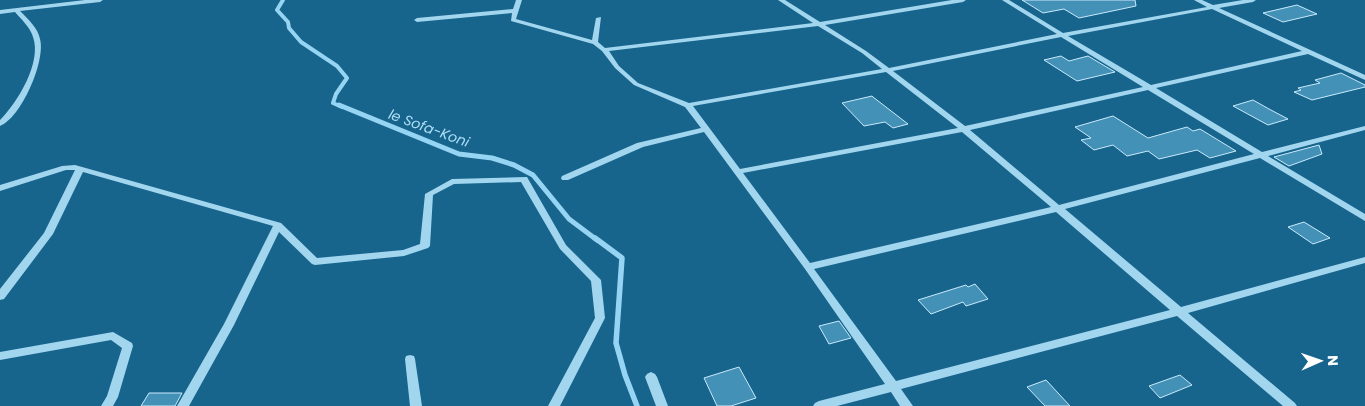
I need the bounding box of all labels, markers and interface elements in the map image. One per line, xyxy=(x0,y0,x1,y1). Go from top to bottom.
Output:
water label: le Sofa-Koni xyxy=(386,104,473,152)
north arrow xyxy=(1295,336,1345,386)
text: N xyxy=(1323,355,1343,366)

